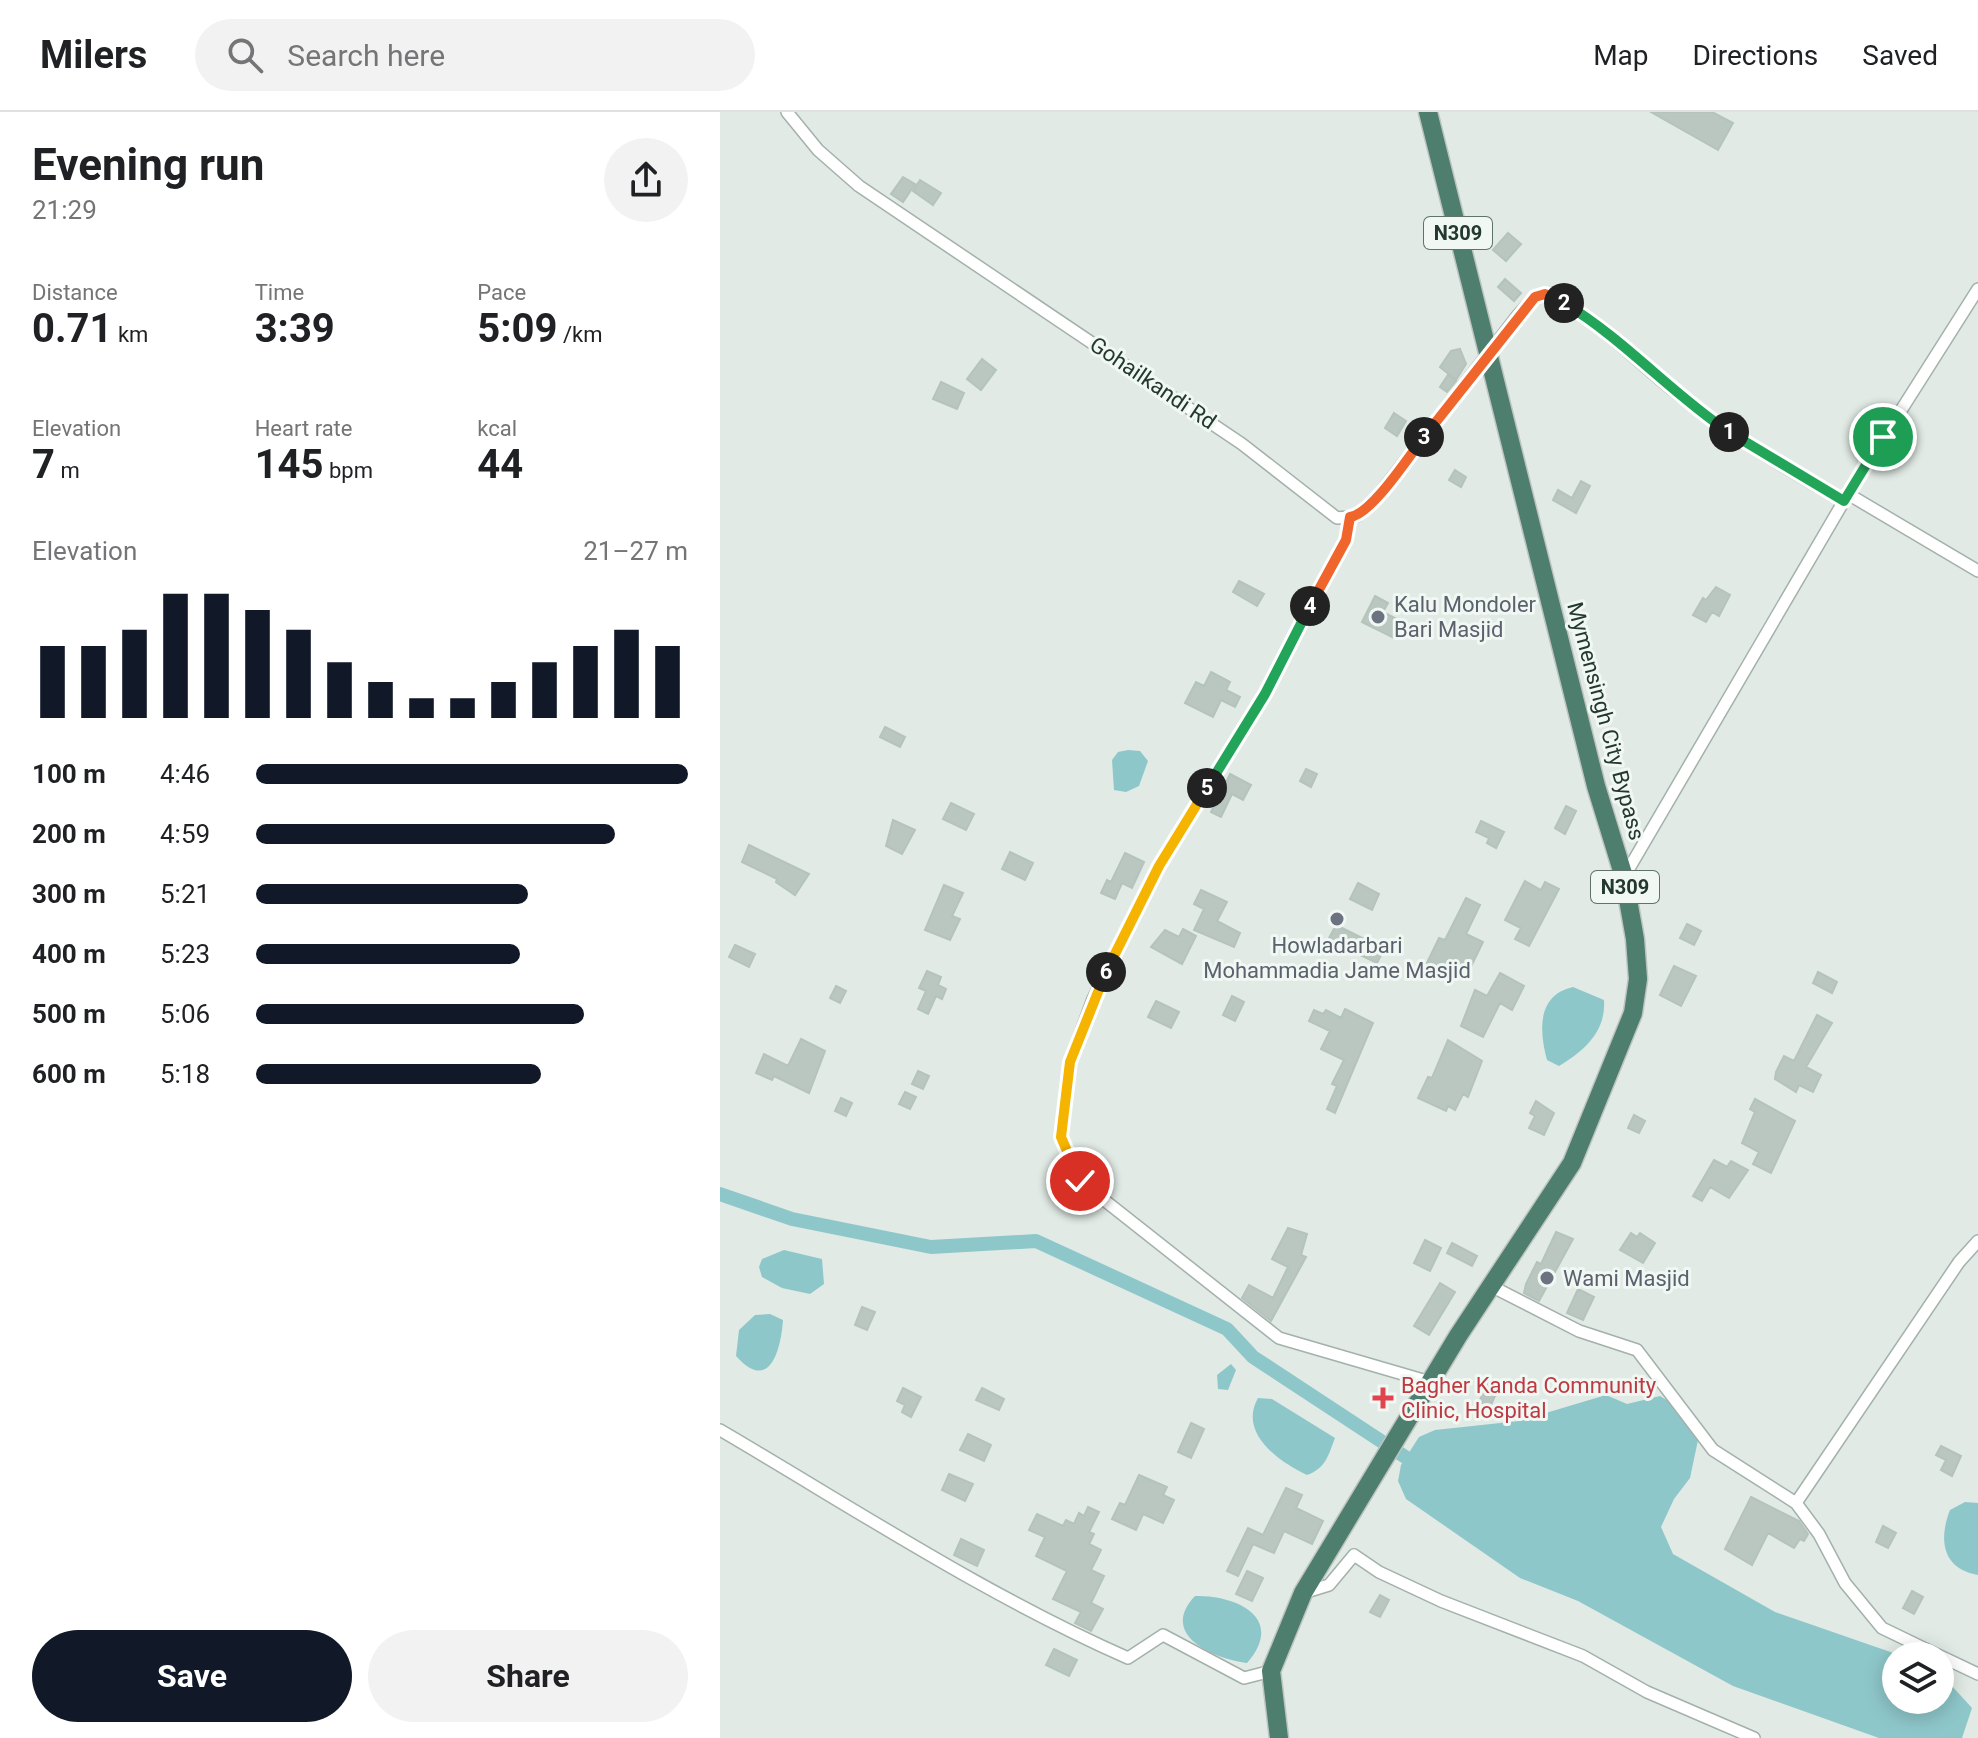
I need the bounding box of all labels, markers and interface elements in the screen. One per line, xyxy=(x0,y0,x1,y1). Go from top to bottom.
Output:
search box xyxy=(195,19,755,91)
text: Milers xyxy=(40,33,147,77)
icon: search xyxy=(223,33,267,77)
text: Search here xyxy=(287,38,445,73)
text: Map xyxy=(1593,39,1649,72)
text: Directions xyxy=(1693,39,1818,72)
text: Saved xyxy=(1862,39,1938,72)
button: share xyxy=(604,138,688,222)
text: Evening run xyxy=(32,139,264,191)
text: 21:29 xyxy=(32,195,97,225)
road number: N309 xyxy=(1424,217,1492,249)
text: Distance xyxy=(32,280,118,305)
text: Time xyxy=(255,280,304,305)
text: Pace xyxy=(477,280,526,305)
pin: 2 xyxy=(1544,283,1584,323)
text: 2 xyxy=(1558,290,1570,315)
text: 0.71 xyxy=(32,305,112,352)
text: 3:39 xyxy=(255,305,335,352)
text: 5:09 xyxy=(477,305,557,352)
text: km xyxy=(112,322,148,347)
text: /km xyxy=(557,322,602,347)
street label: Gohailkandi Rd xyxy=(1085,332,1221,434)
pin xyxy=(1849,403,1917,471)
pin: 1 xyxy=(1709,412,1749,452)
icon: arrive xyxy=(1861,415,1905,459)
text: Elevation xyxy=(32,416,121,441)
text: Heart rate xyxy=(255,416,353,441)
text: kcal xyxy=(477,416,517,441)
pin: 3 xyxy=(1404,417,1444,457)
text: 1 xyxy=(1723,419,1735,444)
text: 3 xyxy=(1418,424,1430,449)
text: 7 xyxy=(32,441,55,488)
text: 145 xyxy=(255,441,324,488)
text: 44 xyxy=(477,441,523,488)
text: m xyxy=(55,458,80,483)
text: bpm xyxy=(324,458,373,483)
text: Elevation xyxy=(32,536,137,566)
text: 21–27 m xyxy=(583,536,688,566)
pin: 4 xyxy=(1290,586,1330,626)
place label: Kalu Mondoler Bari Masjid xyxy=(1394,592,1537,642)
text: 4 xyxy=(1304,593,1316,618)
street label: Mymensingh City Bypass xyxy=(1562,599,1650,843)
marker: Kalu Mondoler Bari Masjid xyxy=(1369,608,1387,626)
text: 100 m xyxy=(32,759,106,789)
text: 4:46 xyxy=(160,759,210,789)
pin: 5 xyxy=(1187,768,1227,808)
text: 5 xyxy=(1201,775,1213,800)
text: 200 m xyxy=(32,819,106,849)
text: 4:59 xyxy=(160,819,210,849)
road number: N309 xyxy=(1591,871,1659,903)
text: 300 m xyxy=(32,879,106,909)
text: 5:21 xyxy=(160,879,210,909)
marker: Howladarbari Mohammadia Jame Masjid xyxy=(1328,910,1346,928)
place label: Howladarbari Mohammadia Jame Masjid xyxy=(1203,933,1471,983)
text: 400 m xyxy=(32,939,106,969)
text: 5:23 xyxy=(160,939,210,969)
pin: 6 xyxy=(1086,952,1126,992)
text: 6 xyxy=(1100,959,1112,984)
text: 500 m xyxy=(32,999,106,1029)
text: 5:06 xyxy=(160,999,210,1029)
text: 600 m xyxy=(32,1059,106,1089)
text: 5:18 xyxy=(160,1059,210,1089)
pin xyxy=(1046,1147,1114,1215)
icon: check xyxy=(1058,1159,1102,1203)
place label: Wami Masjid xyxy=(1563,1266,1690,1291)
marker: Wami Masjid xyxy=(1538,1269,1556,1287)
place label: Bagher Kanda Community Clinic, Hospital xyxy=(1401,1373,1657,1423)
marker: Bagher Kanda Community Clinic, Hospital xyxy=(1372,1387,1394,1409)
button: Save xyxy=(32,1630,352,1722)
button: Share xyxy=(368,1630,688,1722)
map controls xyxy=(1882,1642,1954,1714)
button: layers xyxy=(1882,1642,1954,1714)

